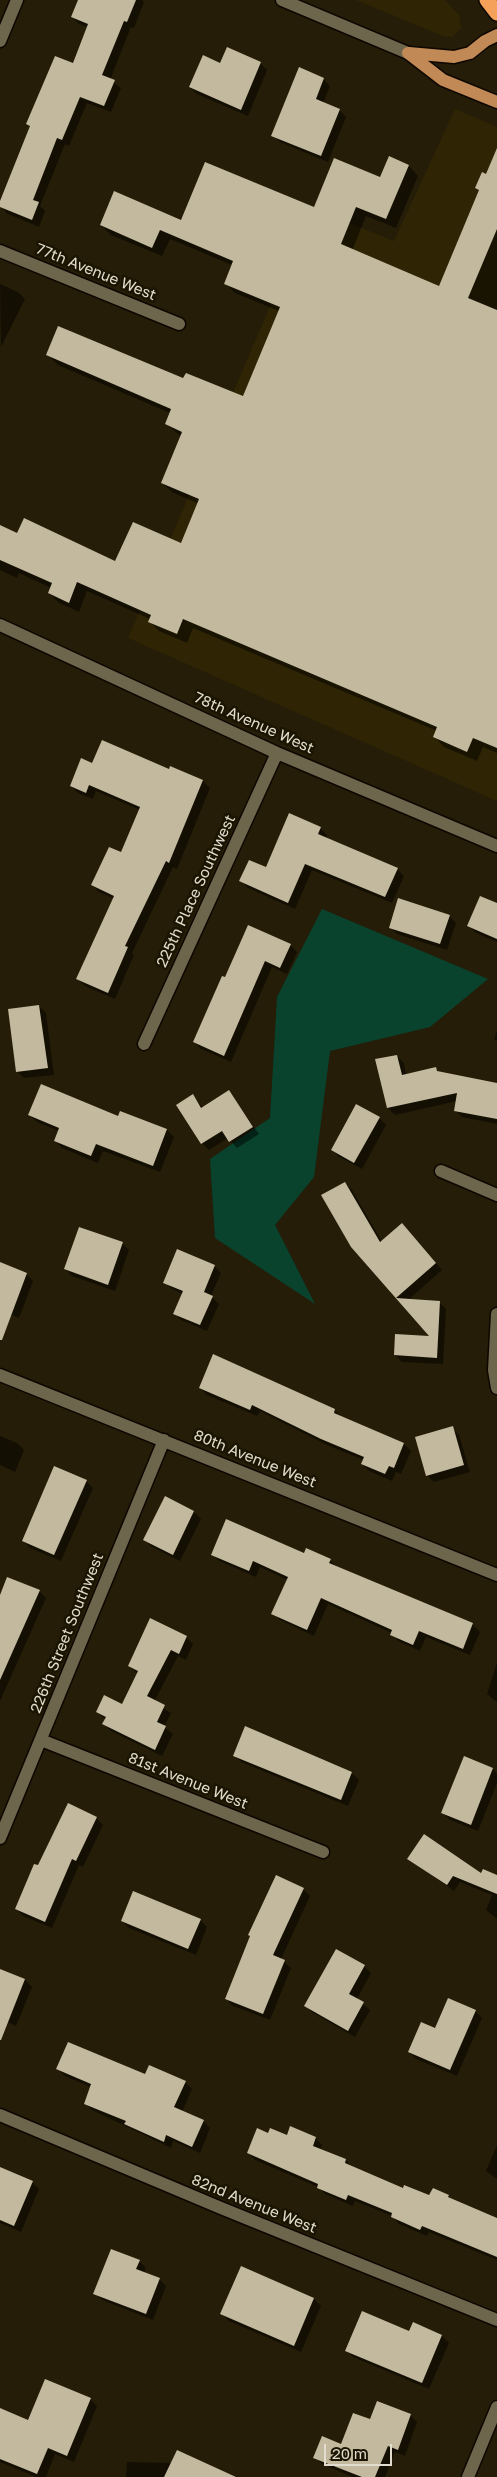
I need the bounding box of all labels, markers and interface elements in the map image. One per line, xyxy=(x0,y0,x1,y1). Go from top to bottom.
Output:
street label: 77th Avenue West xyxy=(33,240,159,304)
street label: 78th Avenue West xyxy=(191,688,317,758)
street label: 225th Place Southwest xyxy=(153,812,239,970)
street label: 80th Avenue West xyxy=(191,1426,319,1492)
street label: 226th Street Southwest xyxy=(27,1550,107,1716)
street label: 81st Avenue West xyxy=(126,1749,250,1813)
street label: 82nd Avenue West xyxy=(189,2171,319,2237)
scale bar xyxy=(327,2434,394,2466)
text: 20 m xyxy=(332,2444,367,2462)

